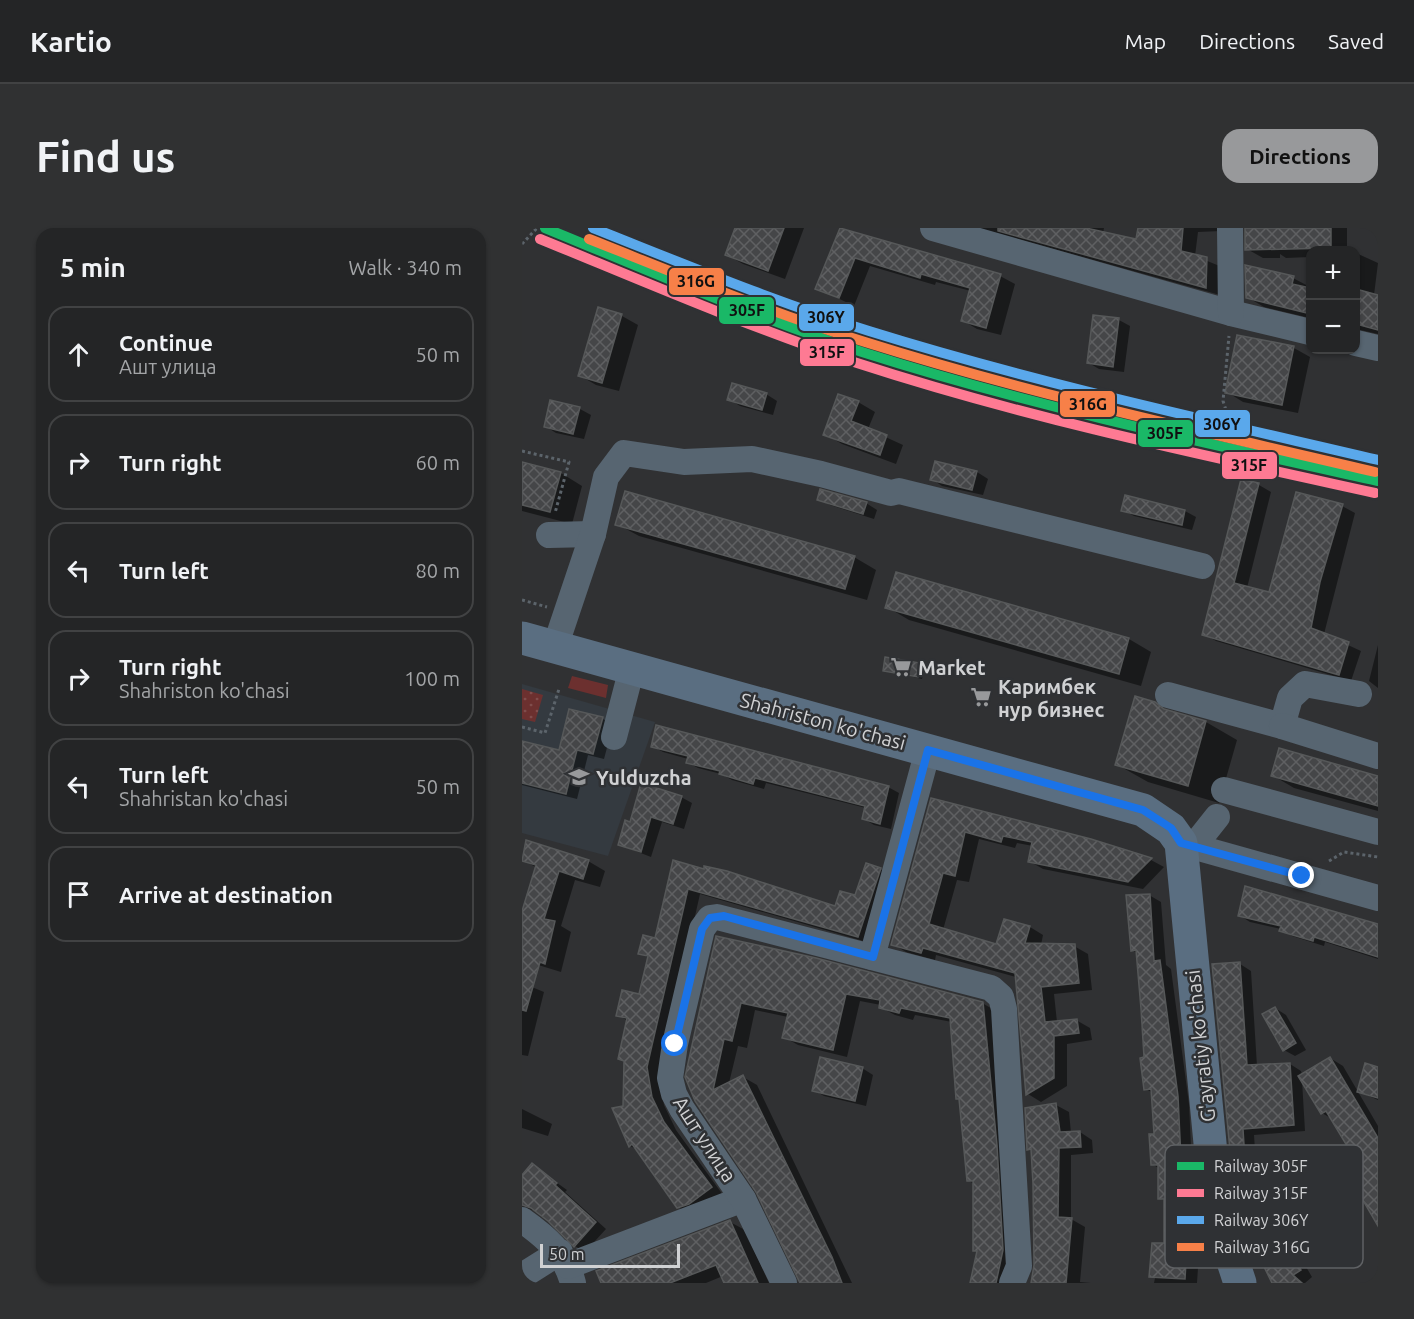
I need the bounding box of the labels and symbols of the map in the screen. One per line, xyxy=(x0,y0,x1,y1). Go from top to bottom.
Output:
line badge: 316G xyxy=(668,267,725,296)
text: 316G xyxy=(677,272,715,290)
line badge: 305F xyxy=(718,296,775,325)
text: 305F xyxy=(729,301,765,319)
line badge: 306Y xyxy=(798,303,855,332)
text: 306Y xyxy=(807,308,845,326)
line badge: 315F xyxy=(799,338,855,367)
text: 315F xyxy=(809,343,845,361)
line badge: 316G xyxy=(1059,390,1116,418)
text: 316G xyxy=(1069,395,1107,413)
line badge: 306Y xyxy=(1194,409,1251,438)
text: 306Y xyxy=(1203,415,1241,433)
line badge: 305F xyxy=(1137,419,1194,448)
text: 305F xyxy=(1147,424,1183,442)
line badge: 315F xyxy=(1221,451,1278,480)
text: 315F xyxy=(1231,456,1267,474)
supermarket icon: Market xyxy=(889,655,913,679)
place label: Market xyxy=(918,656,986,679)
place label: Каримбек нур бизнес xyxy=(998,675,1104,721)
supermarket icon: Каримбек нур бизнес xyxy=(969,685,993,709)
street label: Shahriston ko'chasi xyxy=(738,688,908,754)
school or university icon: Yulduzcha xyxy=(567,765,591,789)
place label: Yulduzcha xyxy=(596,766,692,789)
route end xyxy=(1288,862,1314,888)
street label: G'ayratiy ko'chasi xyxy=(1181,969,1219,1123)
route start xyxy=(661,1030,687,1056)
street label: Ашт улица xyxy=(669,1092,741,1186)
legend xyxy=(1165,1145,1363,1268)
text: Railway 305F xyxy=(1214,1157,1308,1175)
text: Railway 315F xyxy=(1214,1184,1308,1202)
text: Railway 306Y xyxy=(1214,1211,1309,1229)
text: Railway 316G xyxy=(1214,1238,1310,1256)
scale bar xyxy=(540,1241,680,1268)

